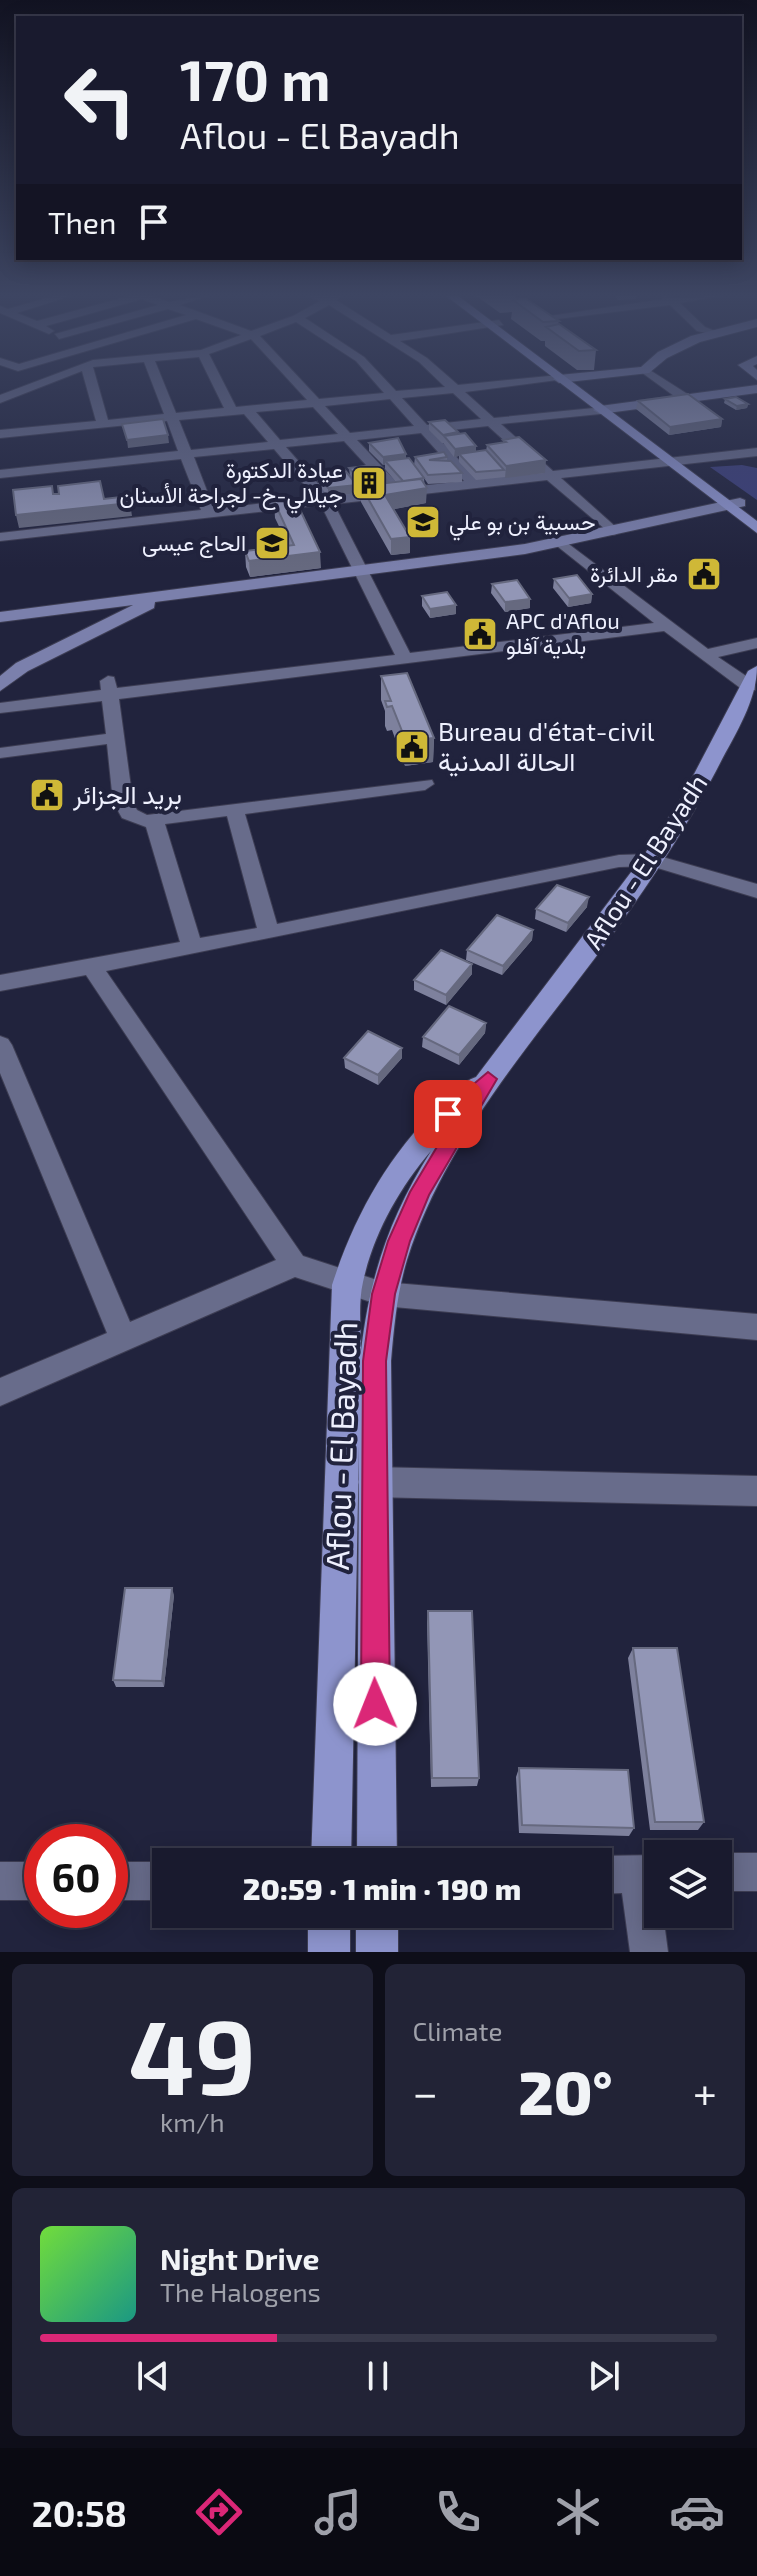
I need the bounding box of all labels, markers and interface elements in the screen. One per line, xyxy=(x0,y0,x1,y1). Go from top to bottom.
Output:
text: 170 m xyxy=(180,45,331,112)
icon: left xyxy=(48,48,152,152)
text: Aflou - El Bayadh xyxy=(180,113,460,156)
icon: arrive xyxy=(132,200,176,244)
text: Then xyxy=(48,204,116,240)
place label: عيادة الدكتورة جيلالي-خ- لجراحة الأسنان xyxy=(120,456,343,514)
building icon: عيادة الدكتورة جيلالي-خ- لجراحة الأسنان xyxy=(350,464,388,502)
school or university icon: حسبية بن بو علي xyxy=(404,503,442,541)
place label: حسبية بن بو علي xyxy=(449,508,595,541)
school or university icon: الحاج عيسى xyxy=(253,524,291,562)
place label: الحاج عيسى xyxy=(142,529,246,558)
public building icon: مقر الدائرة xyxy=(685,555,723,593)
place label: مقر الدائرة xyxy=(590,560,678,588)
place label: APC d'Aflou بلدية آفلو xyxy=(506,607,620,660)
public building icon: APC d'Aflou بلدية آفلو xyxy=(461,615,499,653)
place label: Bureau d'état-civil الحالة المدنية xyxy=(438,715,655,777)
public building icon: Bureau d'état-civil الحالة المدنية xyxy=(393,728,431,766)
street label: Aflou - El Bayadh xyxy=(577,768,713,954)
public building icon: بريد الجزائر xyxy=(28,776,66,814)
place label: بريد الجزائر xyxy=(72,778,182,811)
pin xyxy=(414,1080,482,1148)
icon: arrive xyxy=(426,1092,470,1136)
street label: Aflou - El Bayadh xyxy=(317,1321,363,1571)
position arrow xyxy=(333,1662,417,1746)
speed limit sign: 60 xyxy=(24,1824,128,1928)
map controls xyxy=(644,1840,732,1928)
button: layers xyxy=(644,1840,732,1928)
text: 20:59 · 1 min · 190 m xyxy=(243,1870,521,1906)
text: 49 xyxy=(128,1991,256,2116)
text: Climate xyxy=(413,2015,502,2046)
text: 20° xyxy=(518,2055,613,2127)
text: − xyxy=(413,2065,438,2118)
text: + xyxy=(693,2065,717,2118)
text: km/h xyxy=(160,2106,225,2137)
text: Night Drive xyxy=(160,2240,319,2276)
text: The Halogens xyxy=(160,2276,321,2307)
icon: previous xyxy=(131,2354,175,2398)
icon: pause xyxy=(356,2354,400,2398)
icon: next xyxy=(582,2354,626,2398)
icon: directions xyxy=(191,2484,247,2540)
icon: music xyxy=(310,2484,366,2540)
icon: phone xyxy=(430,2484,486,2540)
icon: climate xyxy=(550,2484,606,2540)
icon: car xyxy=(669,2484,725,2540)
text: 20:58 xyxy=(32,2491,127,2534)

